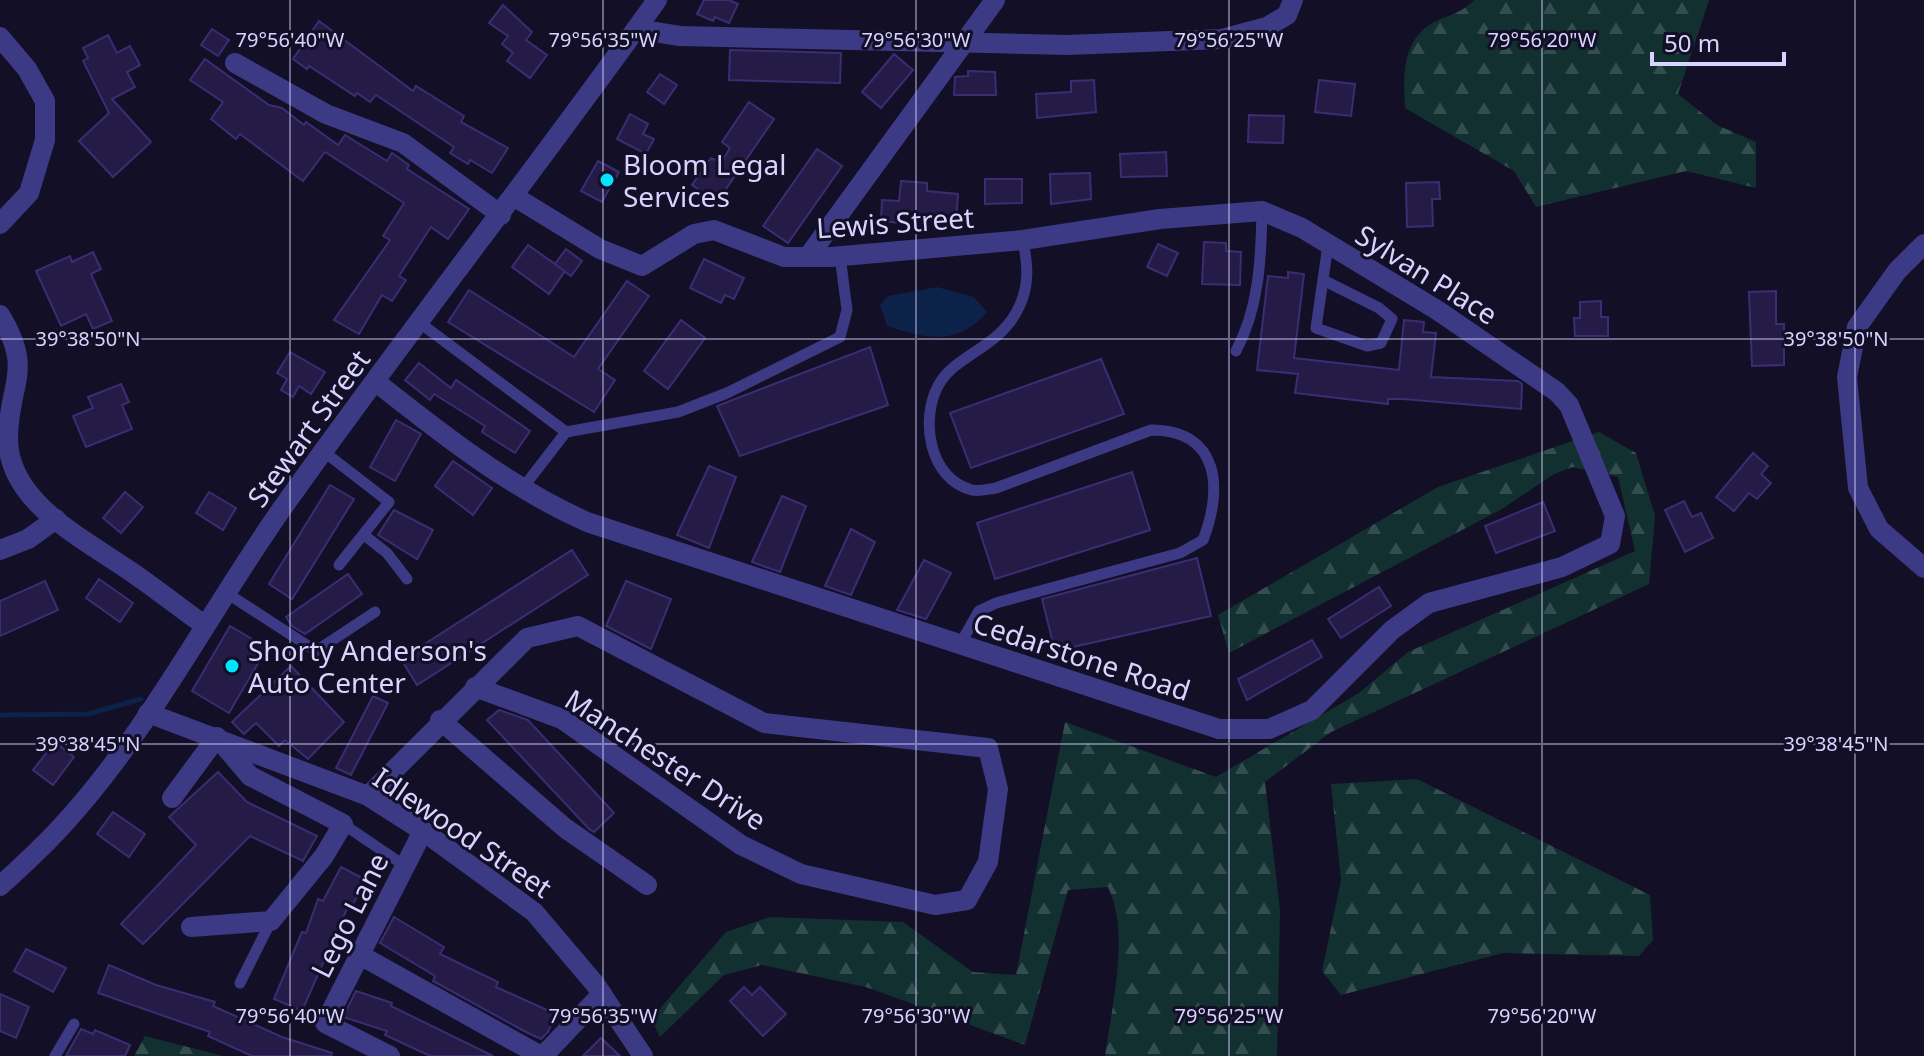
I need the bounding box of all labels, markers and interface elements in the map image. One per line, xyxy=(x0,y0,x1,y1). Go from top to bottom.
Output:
scale bar xyxy=(1652,16,1784,66)
text: 79°56'40"W xyxy=(236,26,345,53)
text: 79°56'35"W xyxy=(549,26,658,53)
text: 79°56'30"W xyxy=(862,26,971,53)
text: 79°56'25"W xyxy=(1175,26,1284,53)
text: 79°56'20"W xyxy=(1488,26,1597,53)
text: 50 m xyxy=(1664,26,1720,59)
place label: Bloom Legal Services xyxy=(623,145,786,215)
marker: Bloom Legal Services xyxy=(598,171,616,189)
street label: Lewis Street xyxy=(815,198,975,246)
street label: Sylvan Place xyxy=(1349,215,1505,333)
text: 39°38'50"N xyxy=(35,325,141,352)
text: 39°38'50"N xyxy=(1783,325,1889,352)
street label: Stewart Street xyxy=(238,342,378,514)
street label: Cedarstone Road xyxy=(969,603,1195,709)
place label: Shorty Anderson's Auto Center xyxy=(248,631,487,701)
marker: Shorty Anderson's Auto Center xyxy=(223,657,241,675)
street label: Manchester Drive xyxy=(558,680,774,838)
text: 39°38'45"N xyxy=(35,730,141,757)
text: 39°38'45"N xyxy=(1783,730,1889,757)
street label: Idlewood Street xyxy=(366,758,560,906)
street label: Lego Lane xyxy=(301,846,397,984)
text: 79°56'40"W xyxy=(236,1002,345,1029)
text: 79°56'35"W xyxy=(549,1002,658,1029)
text: 79°56'30"W xyxy=(862,1002,971,1029)
text: 79°56'25"W xyxy=(1175,1002,1284,1029)
text: 79°56'20"W xyxy=(1488,1002,1597,1029)

